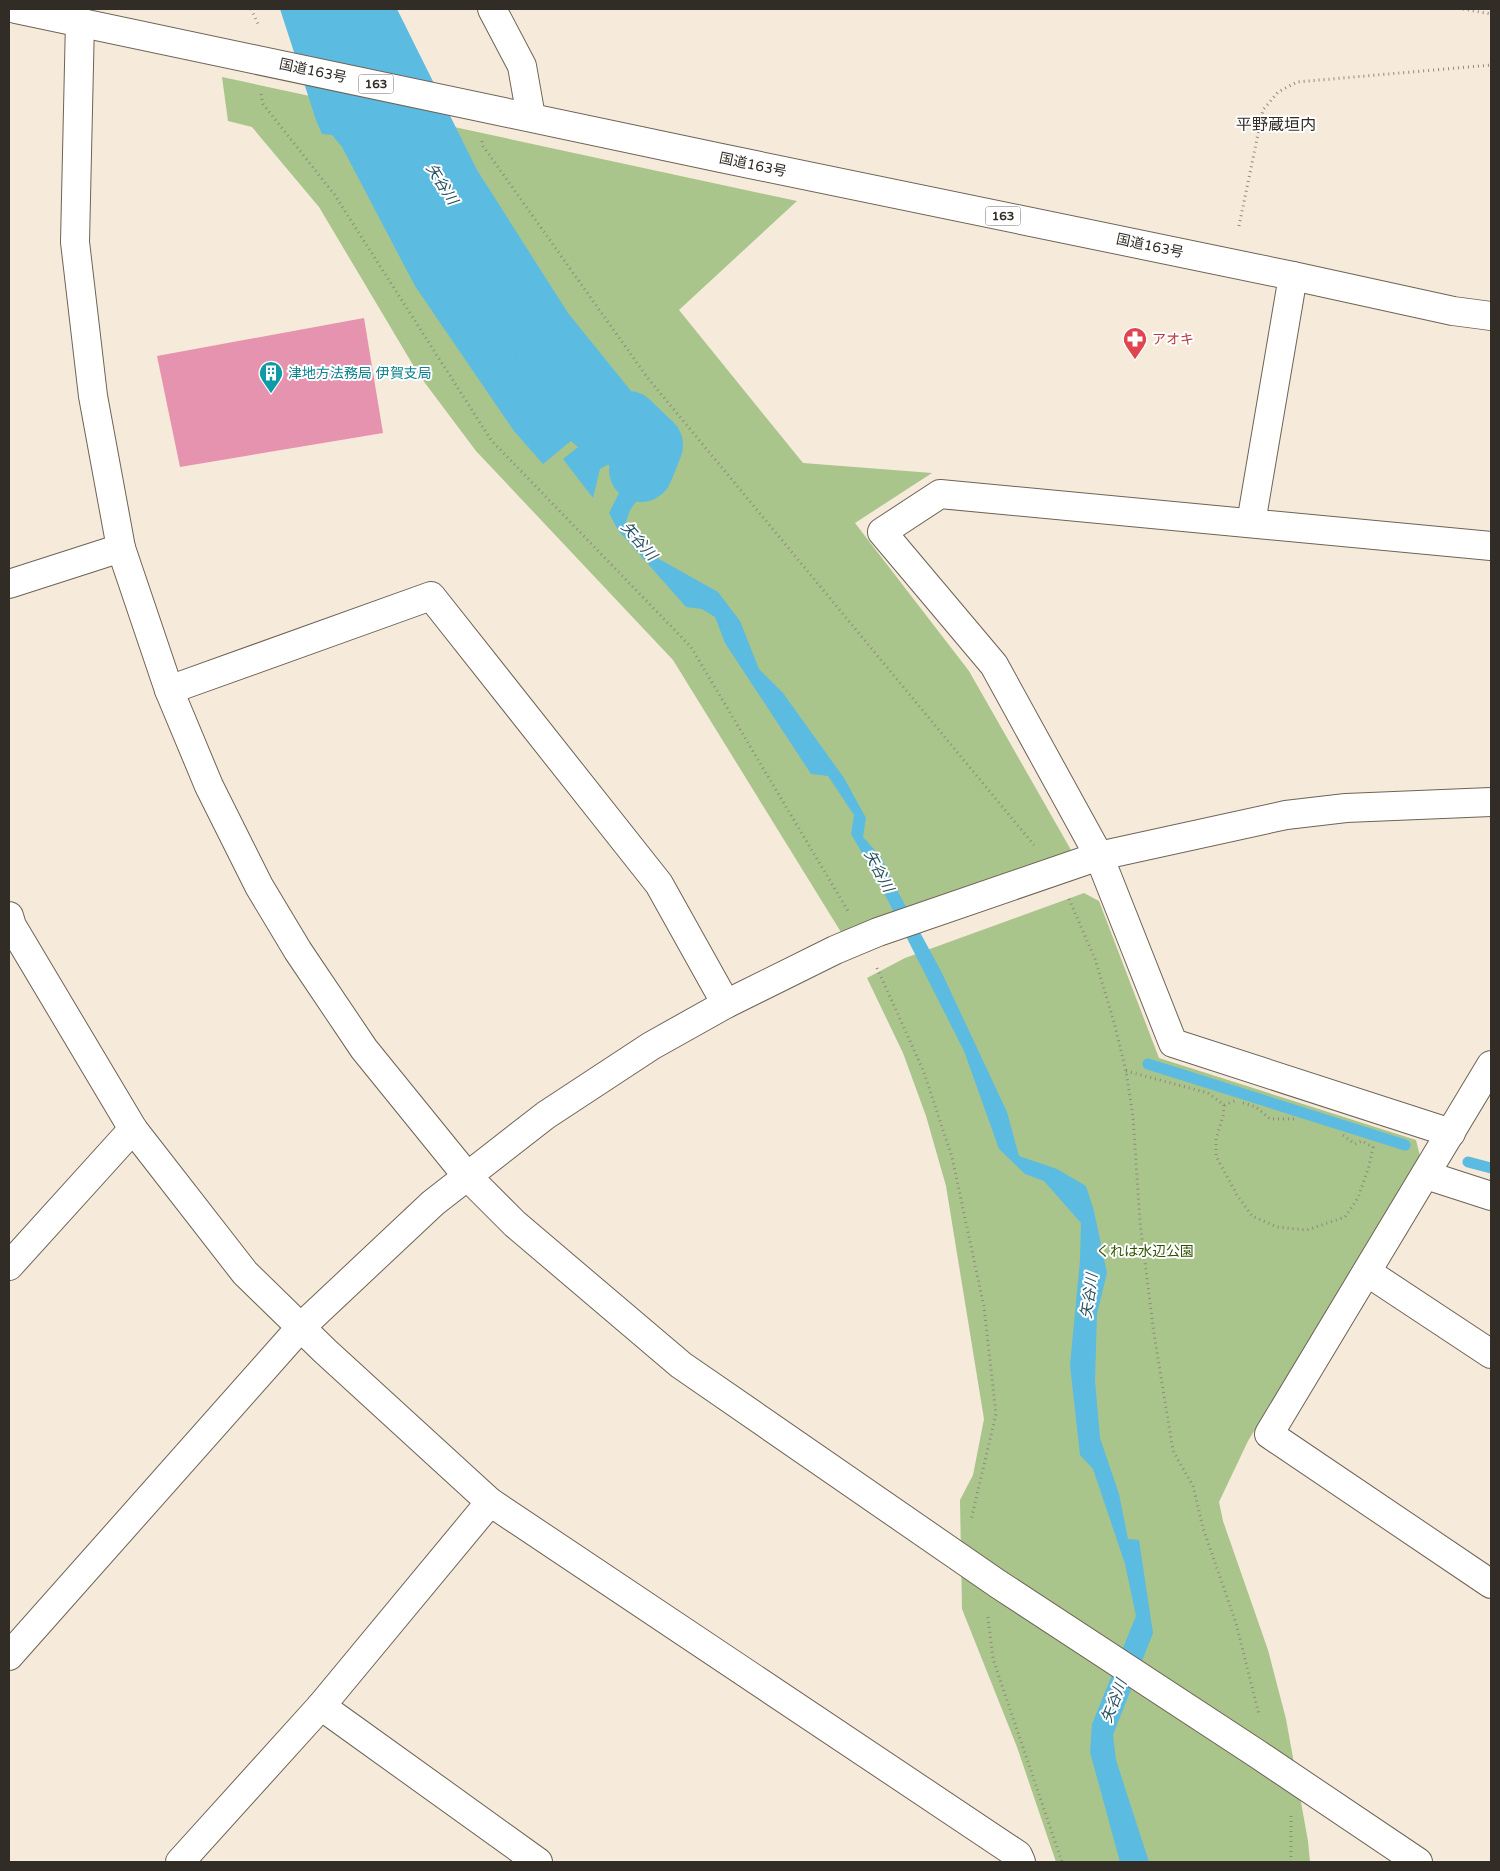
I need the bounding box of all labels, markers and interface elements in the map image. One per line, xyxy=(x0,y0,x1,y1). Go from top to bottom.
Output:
street label: 国道163号 xyxy=(278,56,348,86)
road number: 163 xyxy=(358,74,394,94)
district label: 平野蔵垣内 xyxy=(1236,115,1316,135)
street label: 国道163号 xyxy=(718,150,788,180)
water label: 矢谷川 xyxy=(422,160,463,210)
road number: 163 xyxy=(986,207,1020,226)
street label: 国道163号 xyxy=(1115,231,1185,261)
pharmacy icon: アオキ xyxy=(1122,326,1148,360)
place label: アオキ xyxy=(1152,331,1194,348)
building icon: 津地方法務局 伊賀支局 xyxy=(258,360,284,394)
place label: 津地方法務局 伊賀支局 xyxy=(288,365,432,382)
water label: 矢谷川 xyxy=(617,518,662,565)
water label: 矢谷川 xyxy=(860,847,898,897)
park label: くれは水辺公園 xyxy=(1096,1243,1194,1260)
water label: 矢谷川 xyxy=(1077,1270,1101,1320)
water label: 矢谷川 xyxy=(1098,1675,1131,1725)

